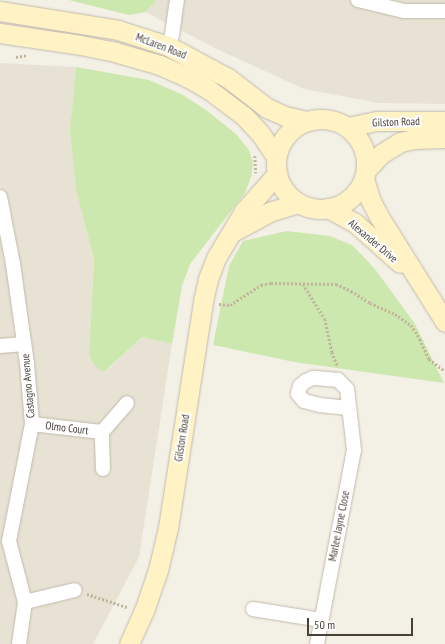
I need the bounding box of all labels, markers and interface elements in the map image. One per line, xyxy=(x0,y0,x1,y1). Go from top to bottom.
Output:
street label: McLaren Road xyxy=(134,30,188,62)
street label: Gilston Road xyxy=(372,115,420,129)
street label: Alexander Drive xyxy=(346,216,400,266)
street label: Castagno Avenue xyxy=(19,353,37,419)
street label: Gilston Road xyxy=(172,413,192,463)
street label: Olmo Court xyxy=(45,419,89,437)
street label: Marlee Jayne Close xyxy=(326,489,352,563)
scale bar xyxy=(309,610,415,636)
text: 50 m xyxy=(314,617,335,632)

